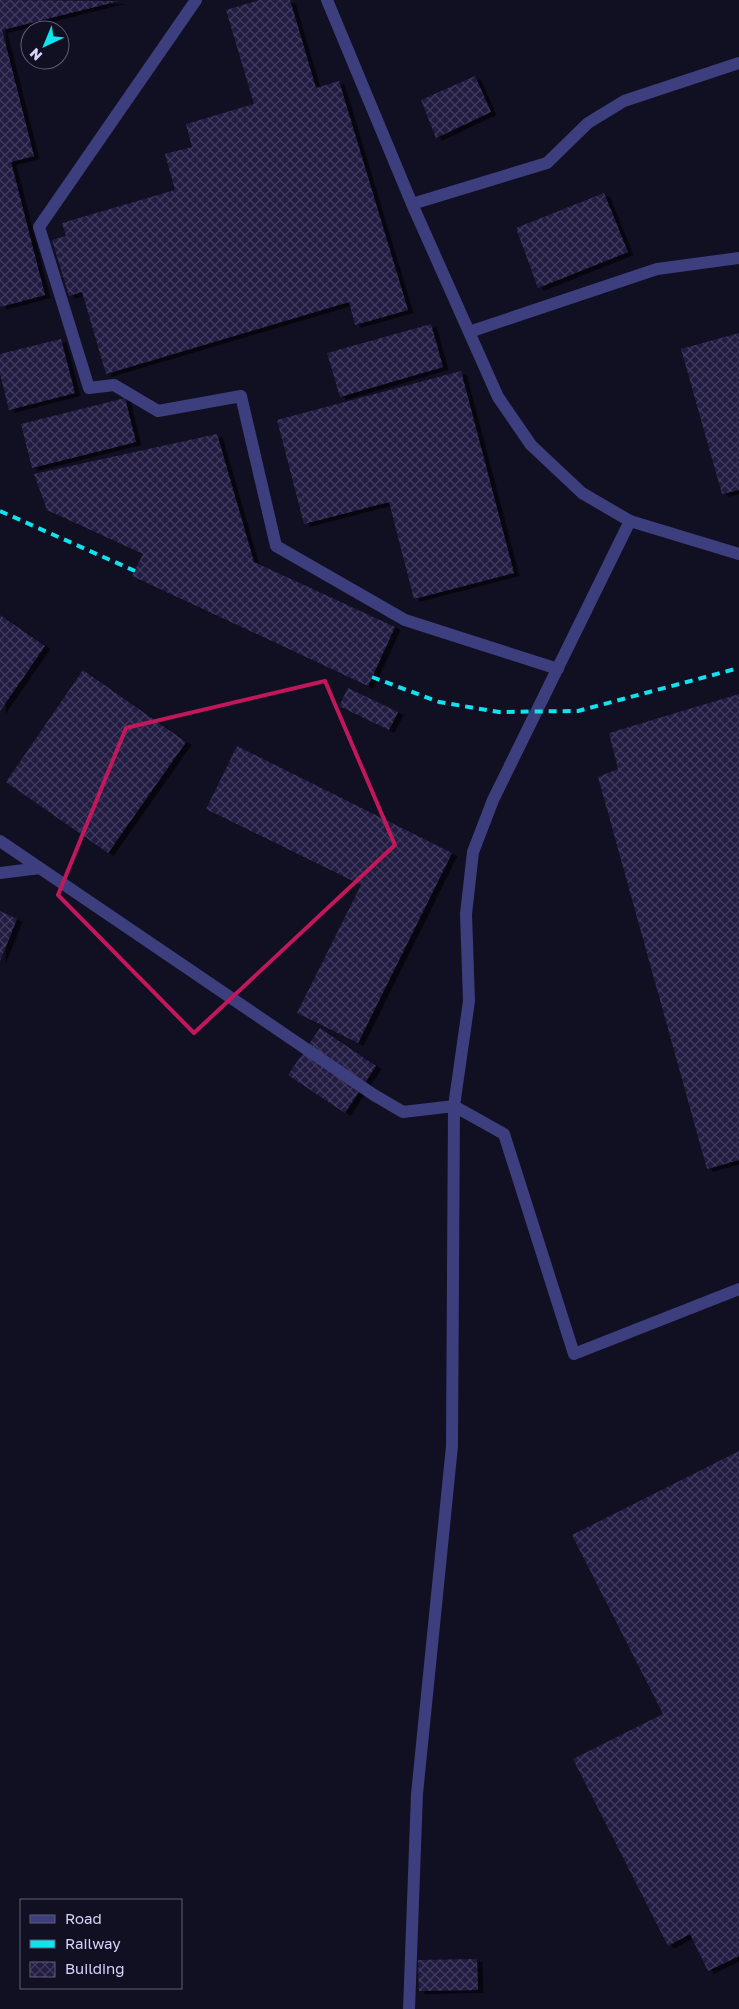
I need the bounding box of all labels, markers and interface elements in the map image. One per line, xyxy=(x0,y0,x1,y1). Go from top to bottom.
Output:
north arrow xyxy=(20,20,70,70)
text: N xyxy=(26,45,45,65)
legend xyxy=(20,1899,182,1989)
text: Road xyxy=(65,1909,102,1927)
text: Railway xyxy=(65,1934,121,1952)
text: Building xyxy=(65,1959,125,1977)

